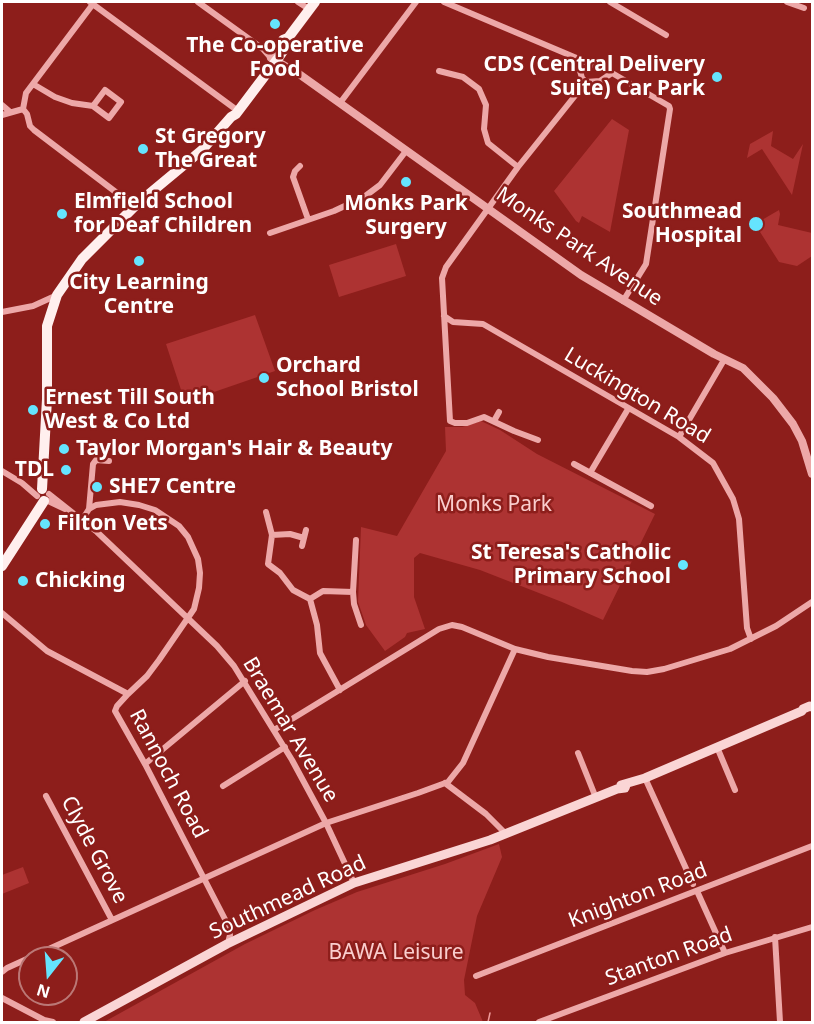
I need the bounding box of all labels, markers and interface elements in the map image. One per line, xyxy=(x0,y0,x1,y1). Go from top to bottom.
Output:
marker: The Co-operative Food xyxy=(268,17,282,31)
place label: The Co-operative Food xyxy=(186,33,364,83)
place label: CDS (Central Delivery Suite) Car Park xyxy=(484,52,705,102)
marker: CDS (Central Delivery Suite) Car Park xyxy=(710,70,724,84)
place label: St Gregory The Great xyxy=(155,124,266,174)
marker: St Gregory The Great xyxy=(136,142,150,156)
marker: Monks Park Surgery xyxy=(399,175,413,189)
street label: Monks Park Avenue xyxy=(491,182,667,312)
place label: Elmfield School for Deaf Children xyxy=(74,189,252,239)
place label: Monks Park Surgery xyxy=(344,191,468,241)
place label: Southmead Hospital xyxy=(622,199,742,249)
marker: Elmfield School for Deaf Children xyxy=(55,207,69,221)
marker: Southmead Hospital xyxy=(747,215,765,233)
marker: City Learning Centre xyxy=(132,254,146,268)
place label: City Learning Centre xyxy=(69,270,209,320)
street label: Luckington Road xyxy=(559,343,715,449)
place label: Orchard School Bristol xyxy=(276,353,419,403)
marker: Orchard School Bristol xyxy=(257,371,271,385)
place label: Ernest Till South West & Co Ltd xyxy=(45,385,215,435)
marker: Ernest Till South West & Co Ltd xyxy=(26,403,40,417)
place label: Taylor Morgan's Hair & Beauty xyxy=(76,436,392,462)
marker: Taylor Morgan's Hair & Beauty xyxy=(57,442,71,456)
place label: TDL xyxy=(15,457,54,483)
marker: TDL xyxy=(59,463,73,477)
place label: SHE7 Centre xyxy=(109,474,236,500)
marker: SHE7 Centre xyxy=(90,480,104,494)
park label: Monks Park xyxy=(436,492,552,518)
place label: Filton Vets xyxy=(57,511,168,537)
marker: Filton Vets xyxy=(38,517,52,531)
place label: St Teresa's Catholic Primary School xyxy=(471,540,671,590)
marker: St Teresa's Catholic Primary School xyxy=(676,558,690,572)
place label: Chicking xyxy=(35,568,125,594)
marker: Chicking xyxy=(16,574,30,588)
street label: Braemar Avenue xyxy=(237,653,343,807)
street label: Rannoch Road xyxy=(123,705,213,843)
street label: Clyde Grove xyxy=(55,792,133,908)
street label: Southmead Road xyxy=(206,851,370,945)
street label: Knighton Road xyxy=(565,858,711,934)
street label: Stanton Road xyxy=(602,922,736,992)
park label: BAWA Leisure xyxy=(328,940,464,966)
north arrow xyxy=(18,946,78,1006)
text: N xyxy=(34,979,53,1004)

